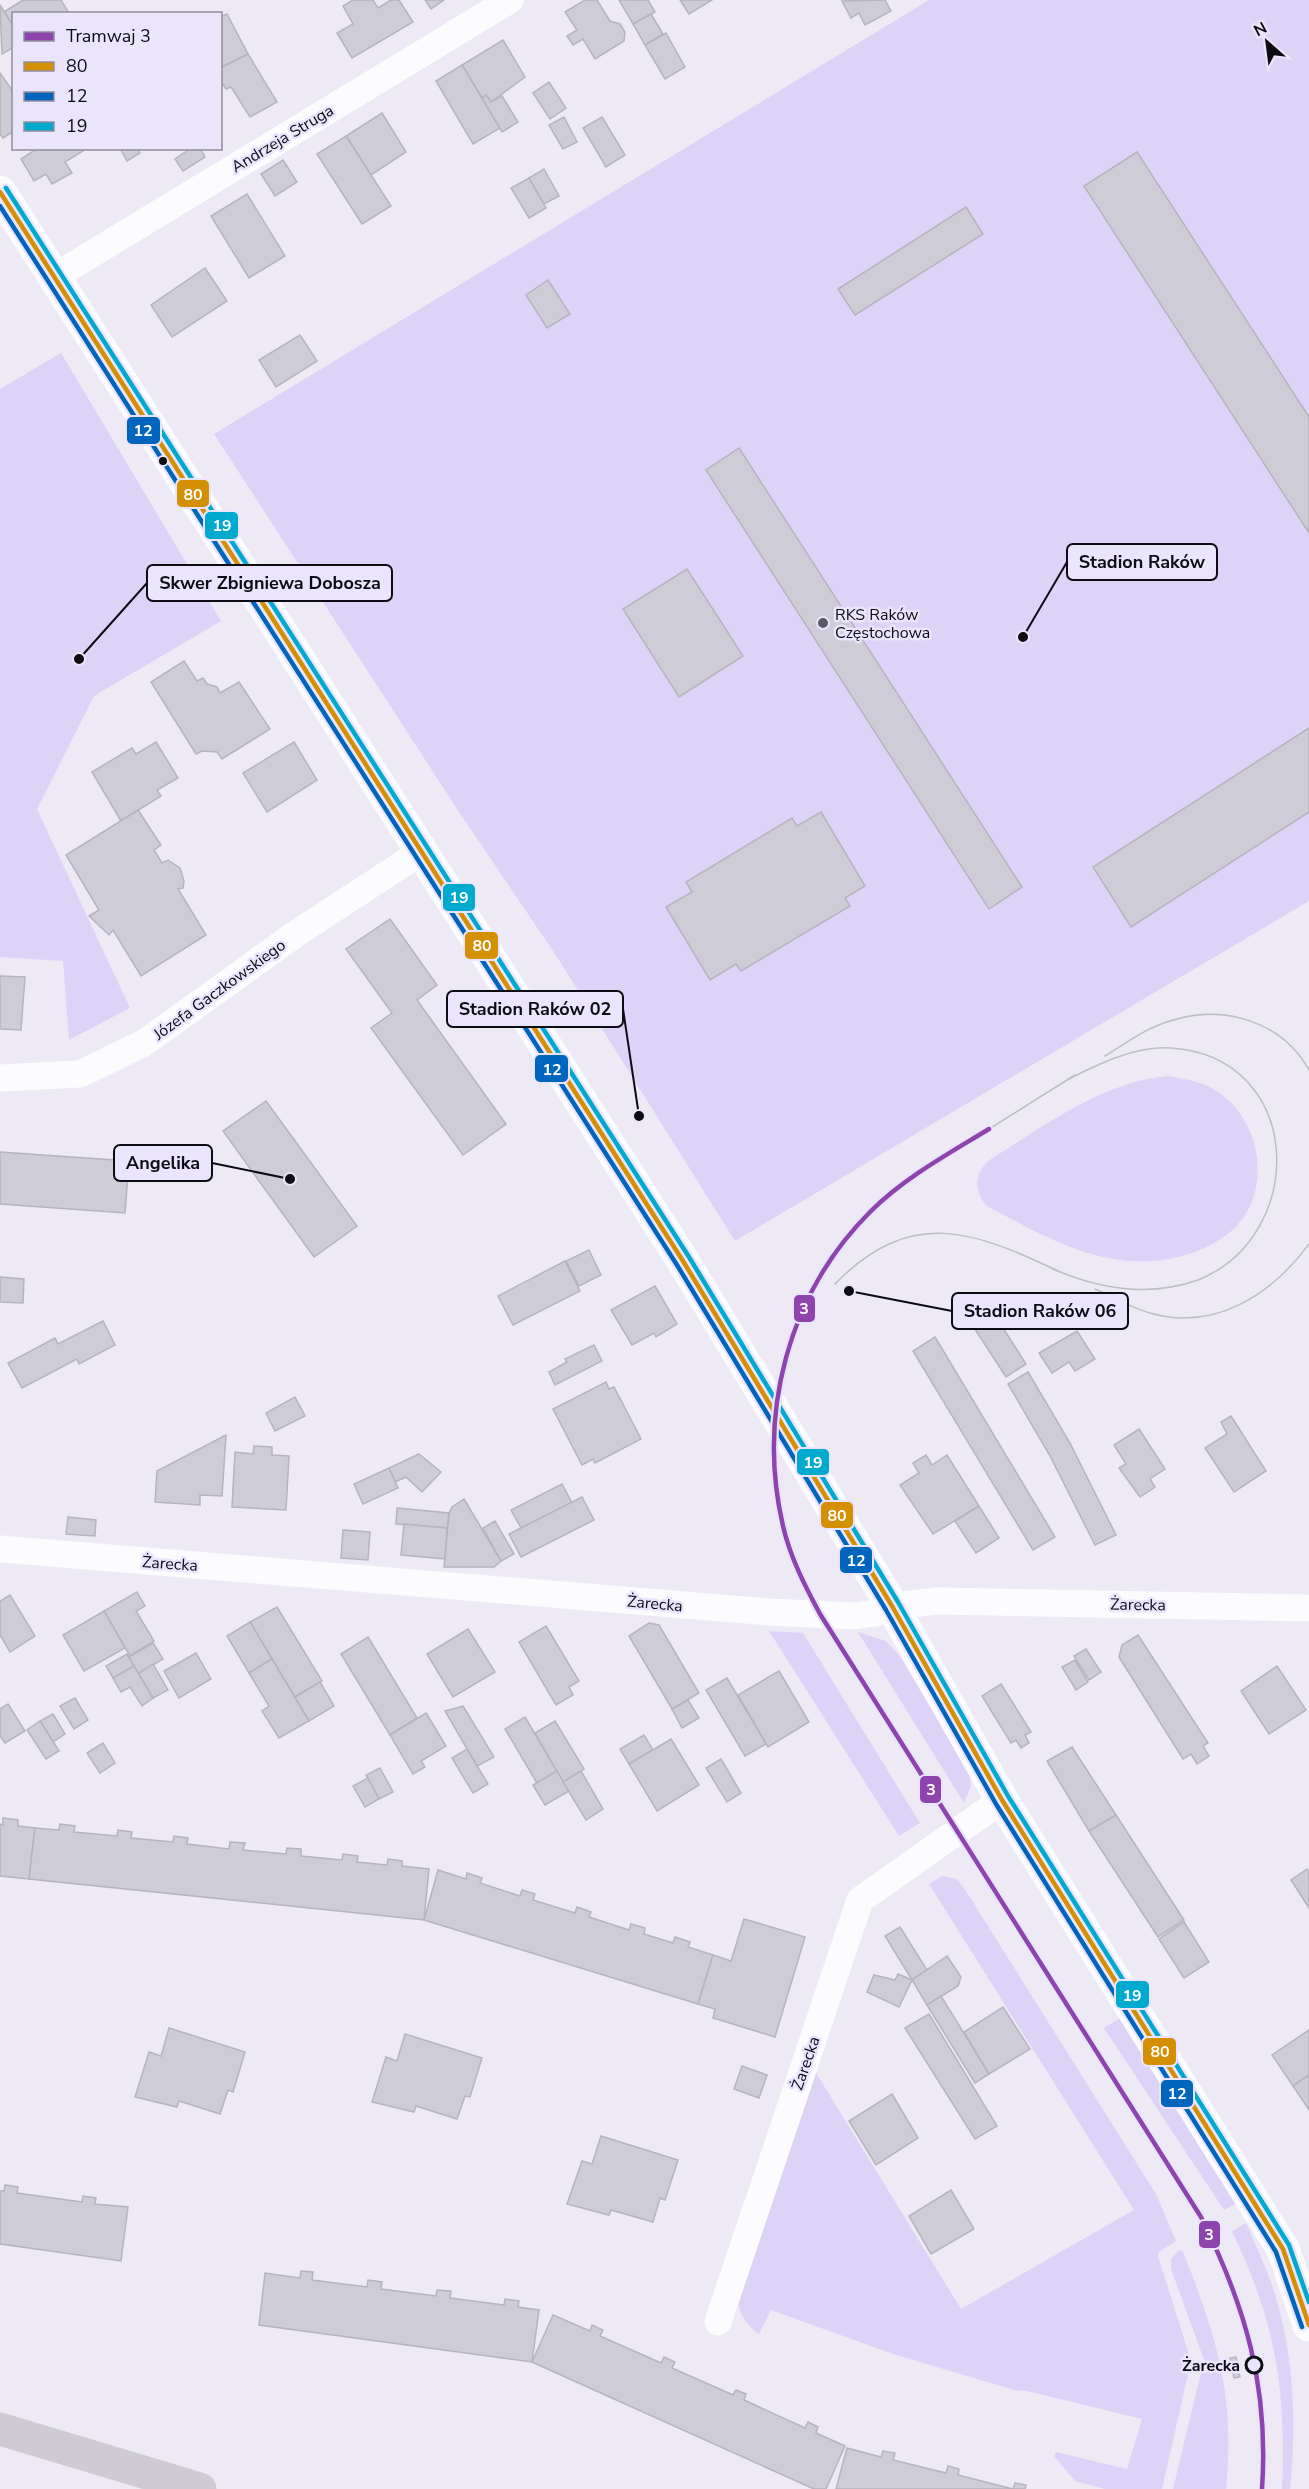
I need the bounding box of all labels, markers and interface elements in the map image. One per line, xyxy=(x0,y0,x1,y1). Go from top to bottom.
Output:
legend xyxy=(12,12,222,150)
north arrow xyxy=(1237,12,1297,72)
text: N xyxy=(1250,17,1271,42)
text: Tramwaj 3 xyxy=(66,24,151,48)
text: 80 xyxy=(66,54,88,78)
text: 12 xyxy=(66,84,88,108)
street label: Andrzeja Struga xyxy=(227,100,338,178)
text: 19 xyxy=(66,114,88,138)
line badge: 12 xyxy=(126,416,161,445)
text: 12 xyxy=(133,420,153,442)
unlabelled marker xyxy=(157,455,169,467)
line badge: 80 xyxy=(176,479,210,508)
text: 80 xyxy=(183,484,203,506)
line badge: 19 xyxy=(204,511,239,540)
text: 19 xyxy=(212,515,232,537)
callout: Stadion Raków xyxy=(1067,544,1217,580)
text: Stadion Raków xyxy=(1079,550,1206,574)
callout: Skwer Zbigniewa Dobosza xyxy=(147,565,392,601)
text: Skwer Zbigniewa Dobosza xyxy=(159,571,381,595)
place label: RKS Raków Częstochowa xyxy=(835,604,930,644)
marker: RKS Raków Częstochowa xyxy=(816,616,830,630)
line badge: 19 xyxy=(442,883,476,912)
text: 19 xyxy=(449,887,469,909)
line badge: 80 xyxy=(464,931,499,960)
street label: Józefa Gaczkowskiego xyxy=(148,934,290,1046)
text: 80 xyxy=(472,935,492,957)
callout: Stadion Raków 02 xyxy=(447,991,623,1027)
text: Stadion Raków 02 xyxy=(459,997,611,1021)
line badge: 12 xyxy=(534,1054,569,1083)
text: 12 xyxy=(542,1059,562,1081)
callout: Angelika xyxy=(114,1145,212,1181)
text: Angelika xyxy=(126,1151,200,1175)
callout: Stadion Raków 06 xyxy=(952,1293,1128,1329)
line badge: 3 xyxy=(793,1294,816,1323)
text: 3 xyxy=(799,1298,809,1320)
text: Stadion Raków 06 xyxy=(964,1299,1117,1323)
line badge: 19 xyxy=(796,1448,830,1476)
text: 19 xyxy=(803,1452,823,1474)
line badge: 80 xyxy=(820,1501,854,1529)
text: 80 xyxy=(827,1505,847,1527)
line badge: 12 xyxy=(839,1546,873,1574)
text: 12 xyxy=(846,1550,866,1572)
street label: Żarecka xyxy=(141,1551,198,1577)
street label: Żarecka xyxy=(626,1591,684,1617)
street label: Żarecka xyxy=(1110,1594,1166,1616)
line badge: 3 xyxy=(919,1775,942,1804)
text: 3 xyxy=(926,1779,936,1801)
line badge: 19 xyxy=(1115,1980,1150,2009)
text: 19 xyxy=(1122,1985,1142,2007)
street label: Żarecka xyxy=(786,2033,825,2093)
line badge: 80 xyxy=(1142,2037,1177,2066)
text: 80 xyxy=(1150,2041,1170,2063)
line badge: 12 xyxy=(1160,2079,1194,2108)
text: 12 xyxy=(1167,2083,1187,2105)
line badge: 3 xyxy=(1198,2220,1221,2249)
text: 3 xyxy=(1204,2224,1214,2246)
place label: Żarecka xyxy=(1182,2355,1240,2377)
marker: Żarecka xyxy=(1245,2356,1263,2374)

